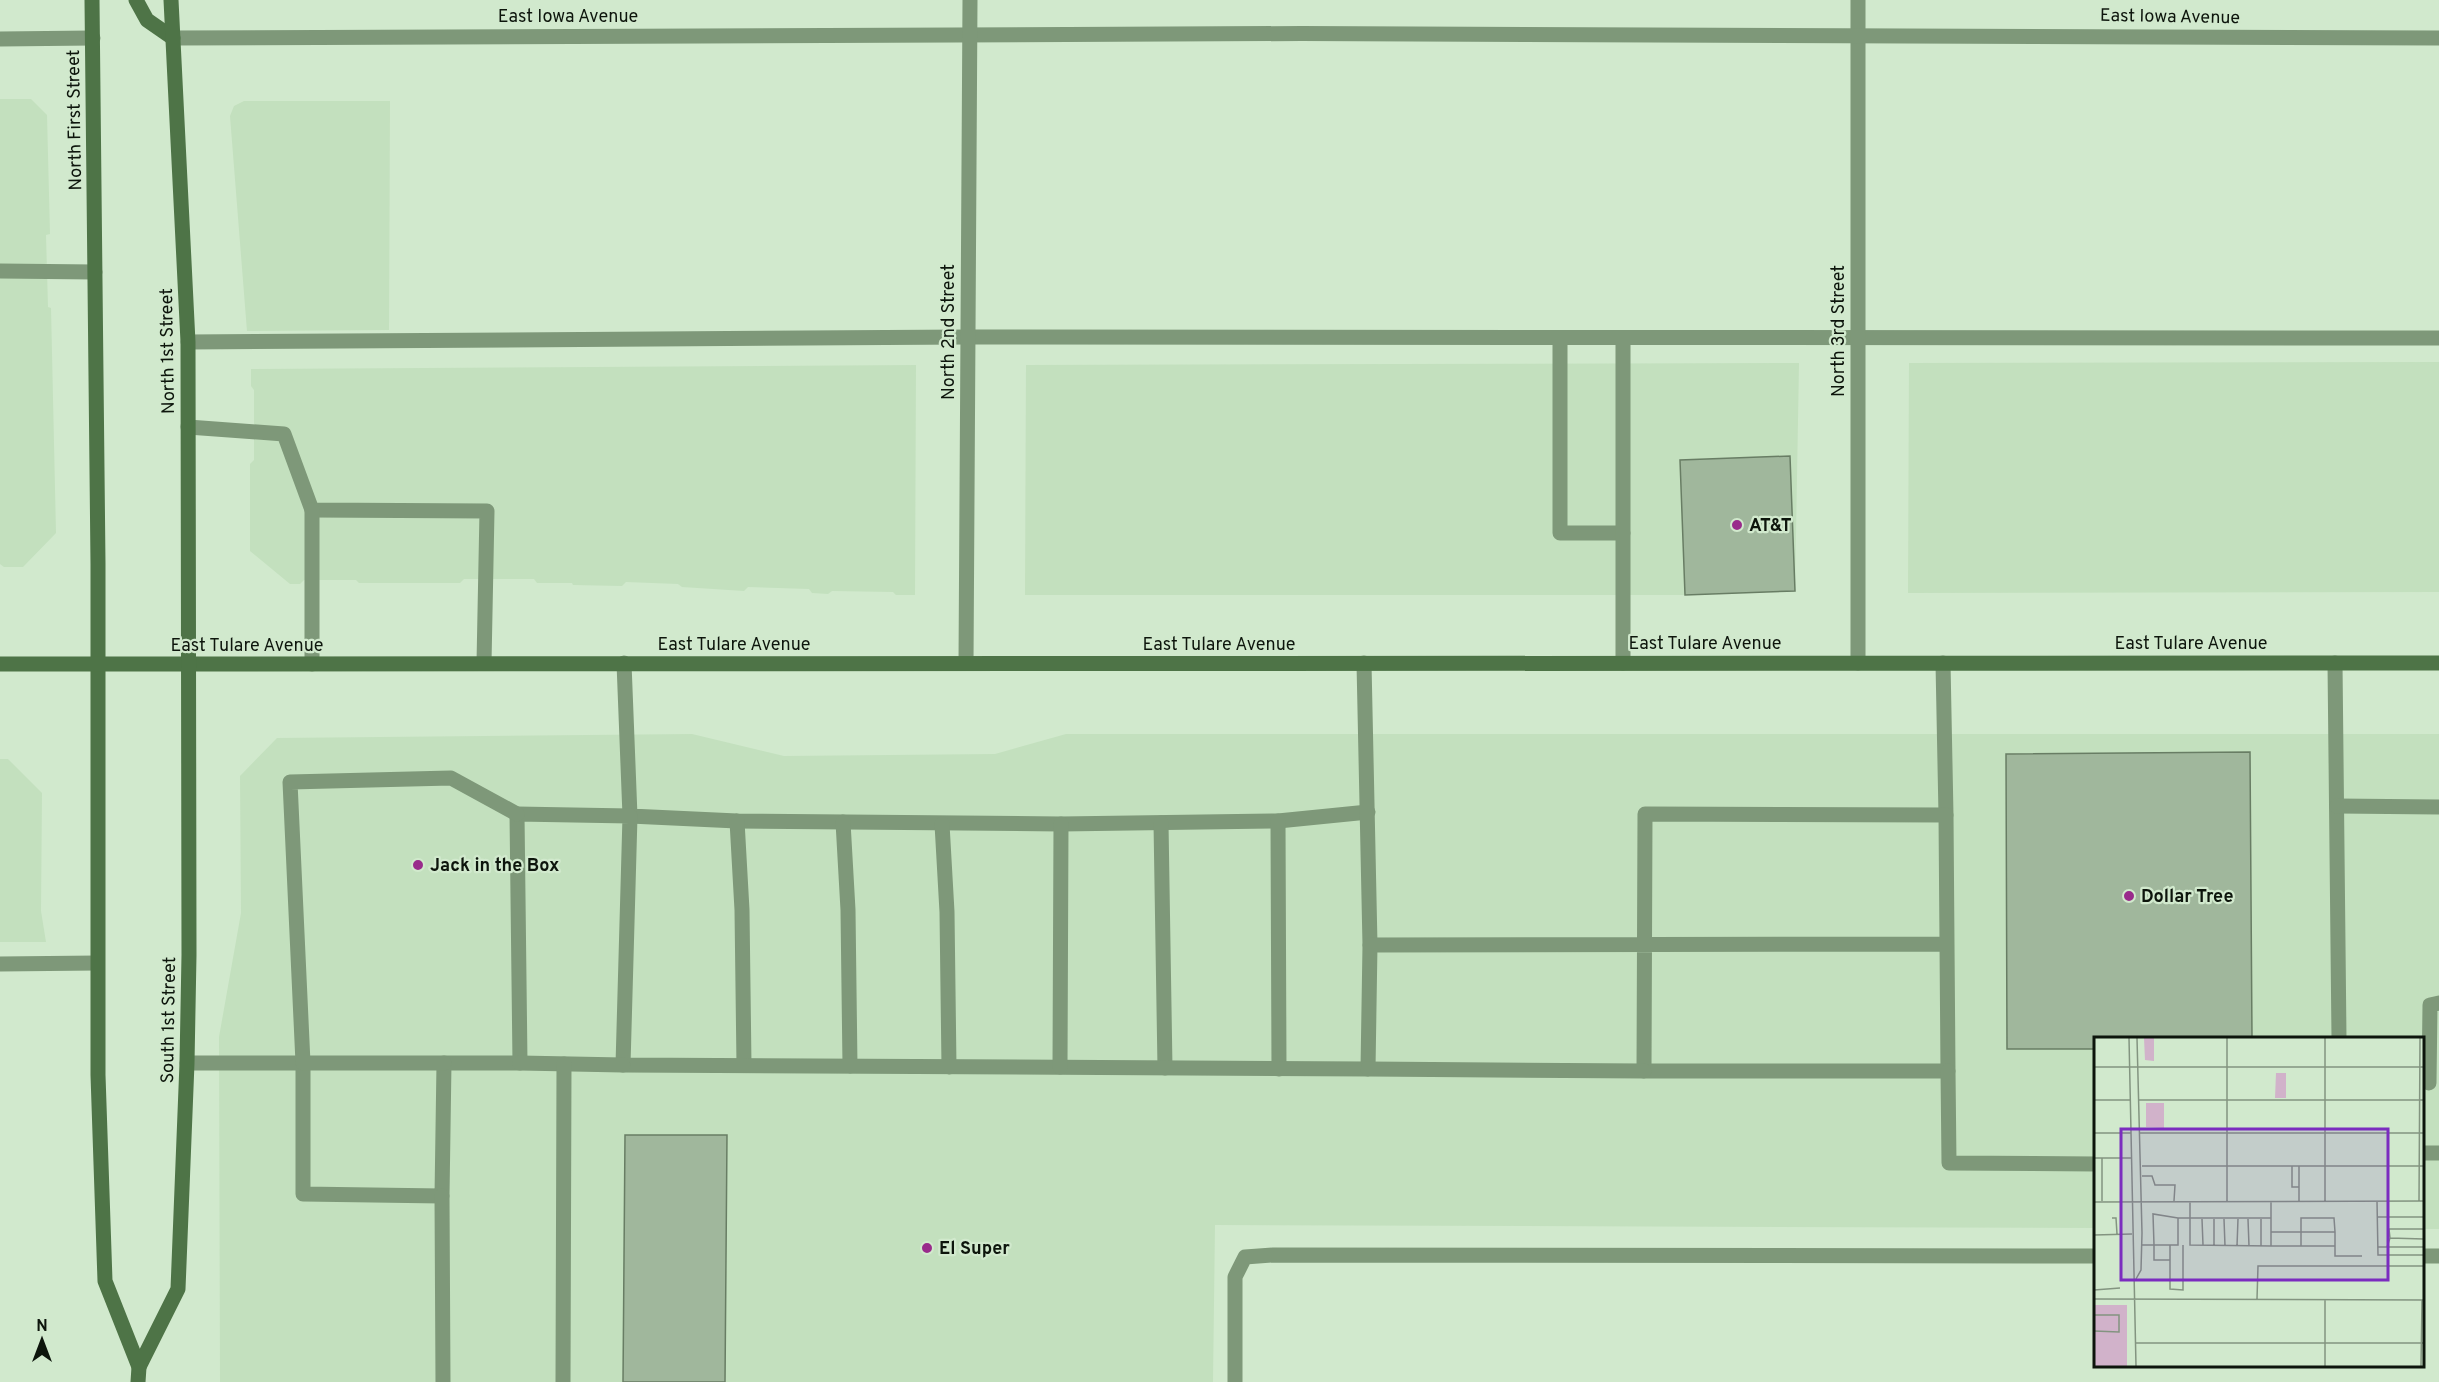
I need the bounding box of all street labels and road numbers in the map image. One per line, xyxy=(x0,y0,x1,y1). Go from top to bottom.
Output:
street label: East Iowa Avenue xyxy=(2100,5,2240,30)
street label: East Iowa Avenue xyxy=(498,6,638,29)
street label: North First Street xyxy=(63,49,88,191)
street label: North 2nd Street xyxy=(938,264,961,400)
street label: North 3rd Street xyxy=(1828,265,1851,397)
street label: North 1st Street xyxy=(156,288,181,414)
street label: East Tulare Avenue xyxy=(1629,633,1781,656)
street label: East Tulare Avenue xyxy=(2115,633,2267,656)
street label: East Tulare Avenue xyxy=(658,634,810,657)
street label: East Tulare Avenue xyxy=(1143,634,1295,657)
street label: East Tulare Avenue xyxy=(171,635,323,658)
street label: South 1st Street xyxy=(157,957,182,1084)

